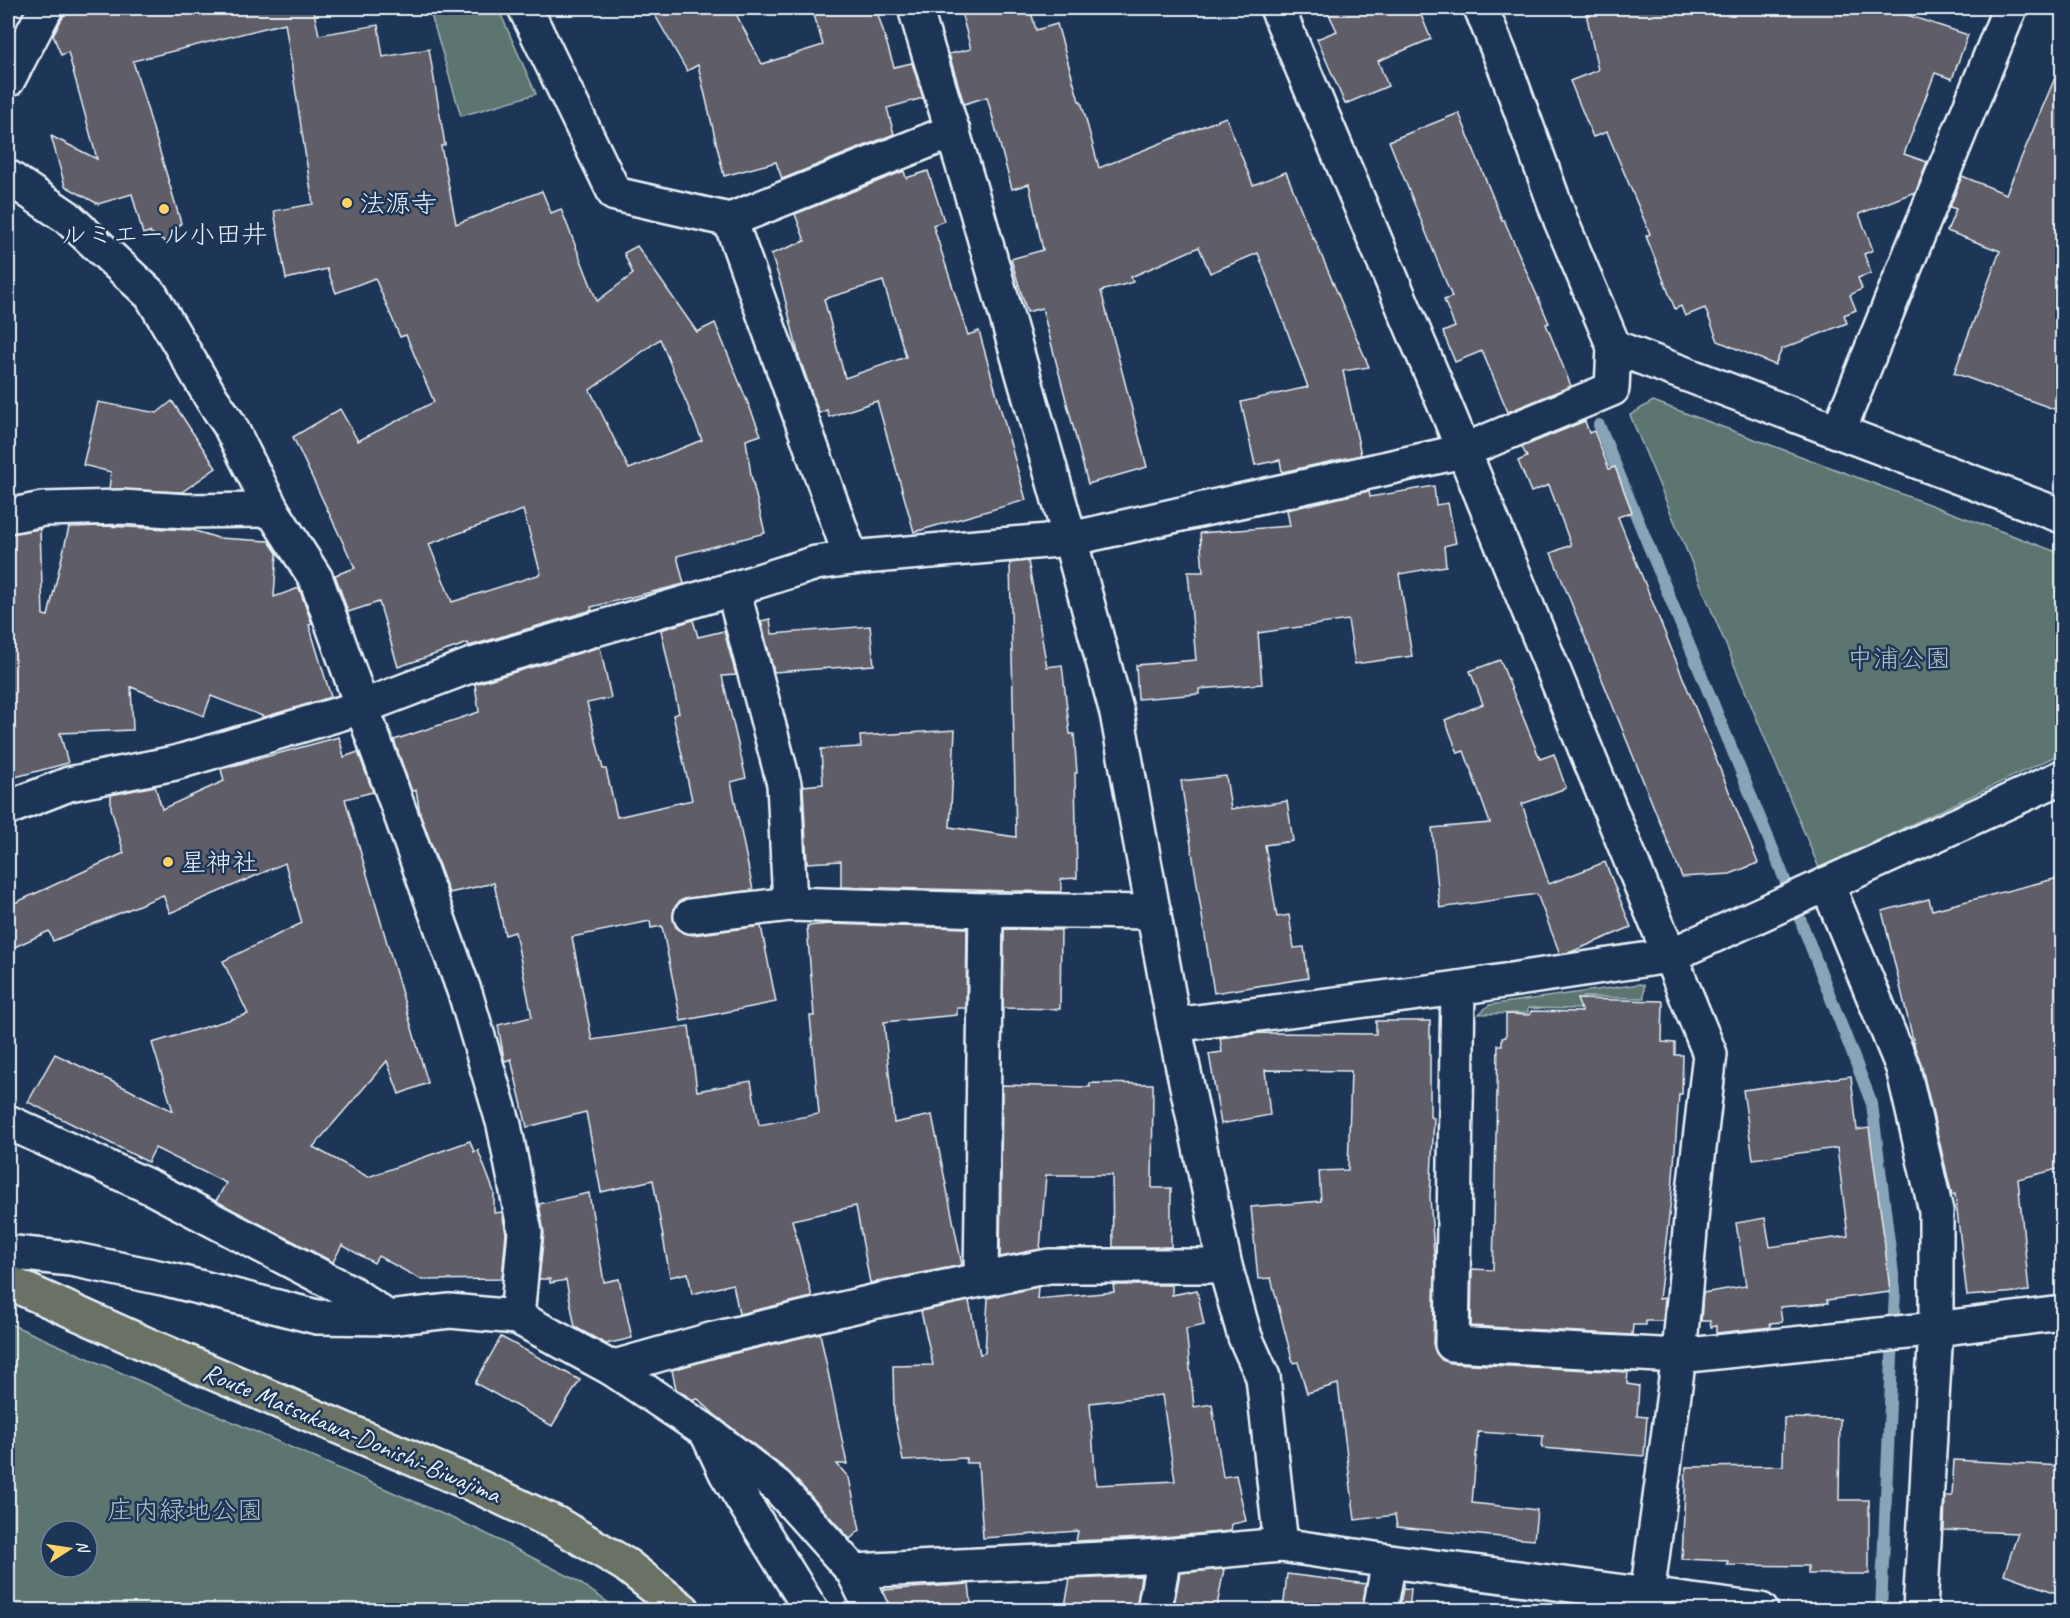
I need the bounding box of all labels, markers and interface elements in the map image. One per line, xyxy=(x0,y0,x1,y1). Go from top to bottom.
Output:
place label: 法源寺 xyxy=(359,187,437,220)
marker: 法源寺 xyxy=(340,196,354,210)
marker: ルミエール小田井 xyxy=(157,202,171,216)
place label: ルミエール小田井 xyxy=(61,218,267,251)
park label: 中浦公園 xyxy=(1847,642,1951,675)
place label: 星神社 xyxy=(180,846,258,879)
marker: 星神社 xyxy=(161,855,175,869)
street label: Route Matsukawa-Donishi-Biwajima xyxy=(198,1355,507,1511)
park label: 庄内緑地公園 xyxy=(107,1494,263,1527)
north arrow xyxy=(39,1519,99,1579)
text: N xyxy=(72,1539,94,1556)

